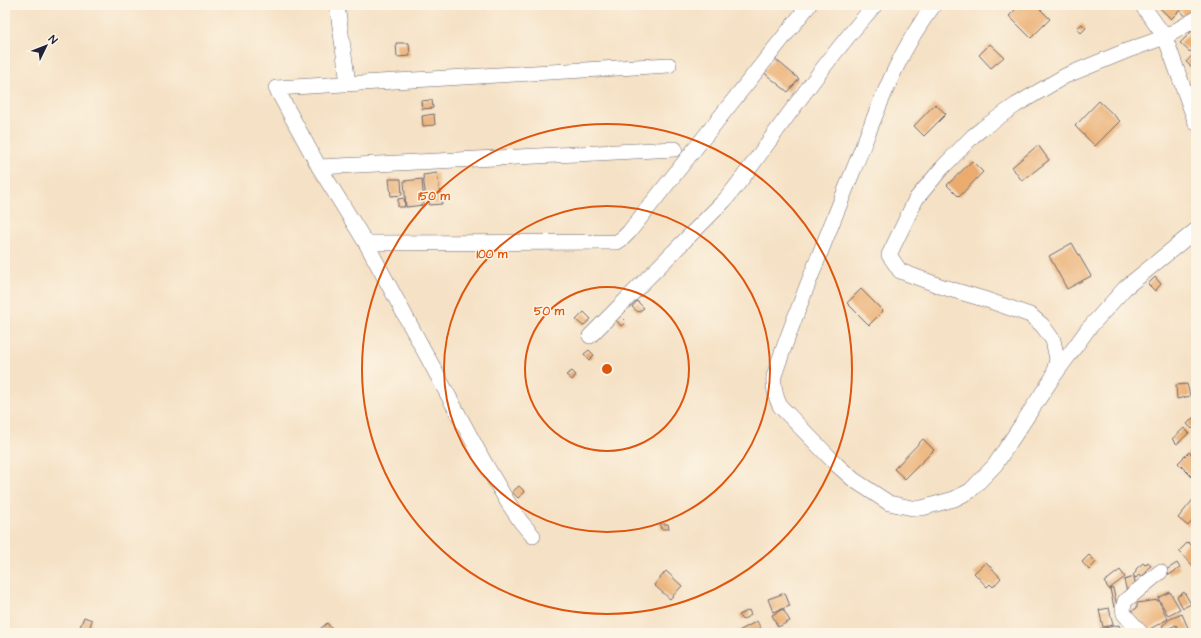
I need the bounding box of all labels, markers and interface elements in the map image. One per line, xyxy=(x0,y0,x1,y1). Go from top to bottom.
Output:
north arrow xyxy=(26,26,66,66)
text: N xyxy=(45,32,61,47)
text: 150 m xyxy=(418,188,451,205)
text: 100 m xyxy=(477,246,508,263)
text: 50 m xyxy=(534,303,565,320)
centre of rings xyxy=(600,362,614,376)

